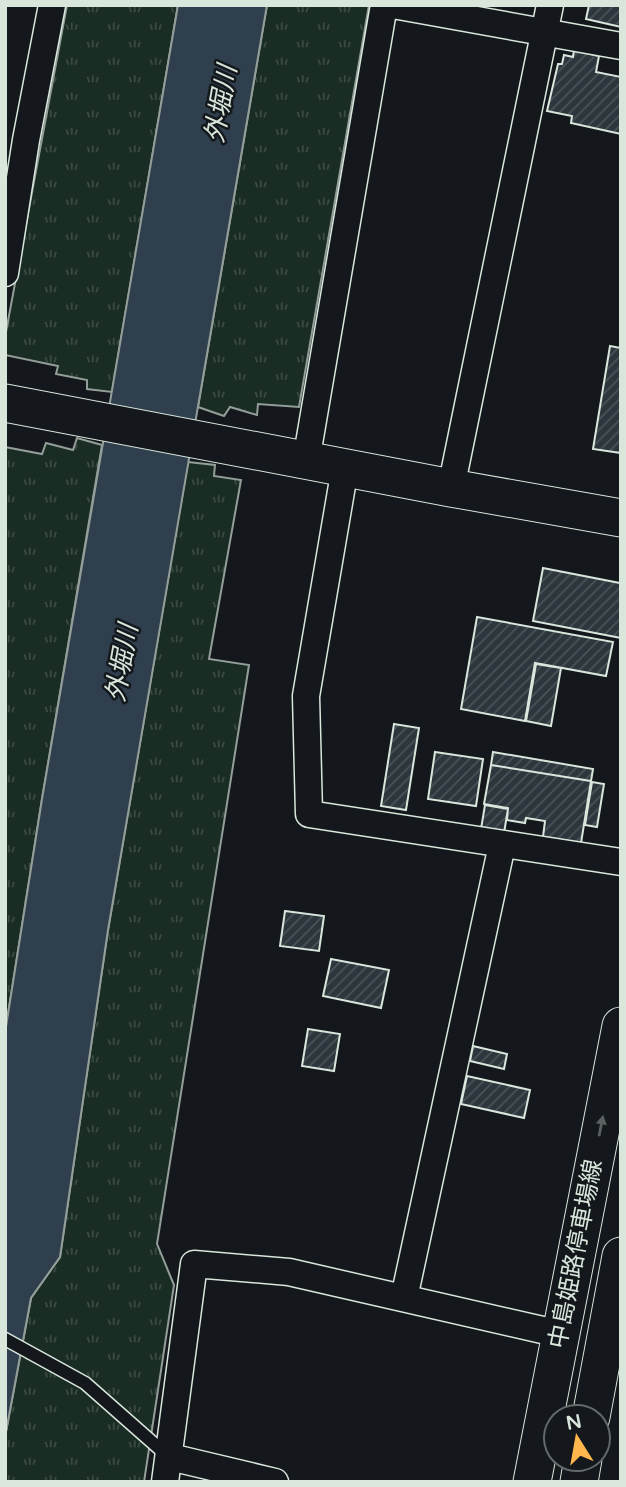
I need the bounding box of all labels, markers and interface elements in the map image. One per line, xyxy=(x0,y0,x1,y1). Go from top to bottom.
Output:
water label: 外堀川 xyxy=(199,60,244,145)
water label: 外堀川 xyxy=(100,619,145,704)
one-way arrow xyxy=(596,1115,607,1137)
street label: 中島姫路停車場線 xyxy=(543,1157,609,1351)
north arrow xyxy=(542,1403,612,1473)
text: N xyxy=(564,1410,584,1435)

